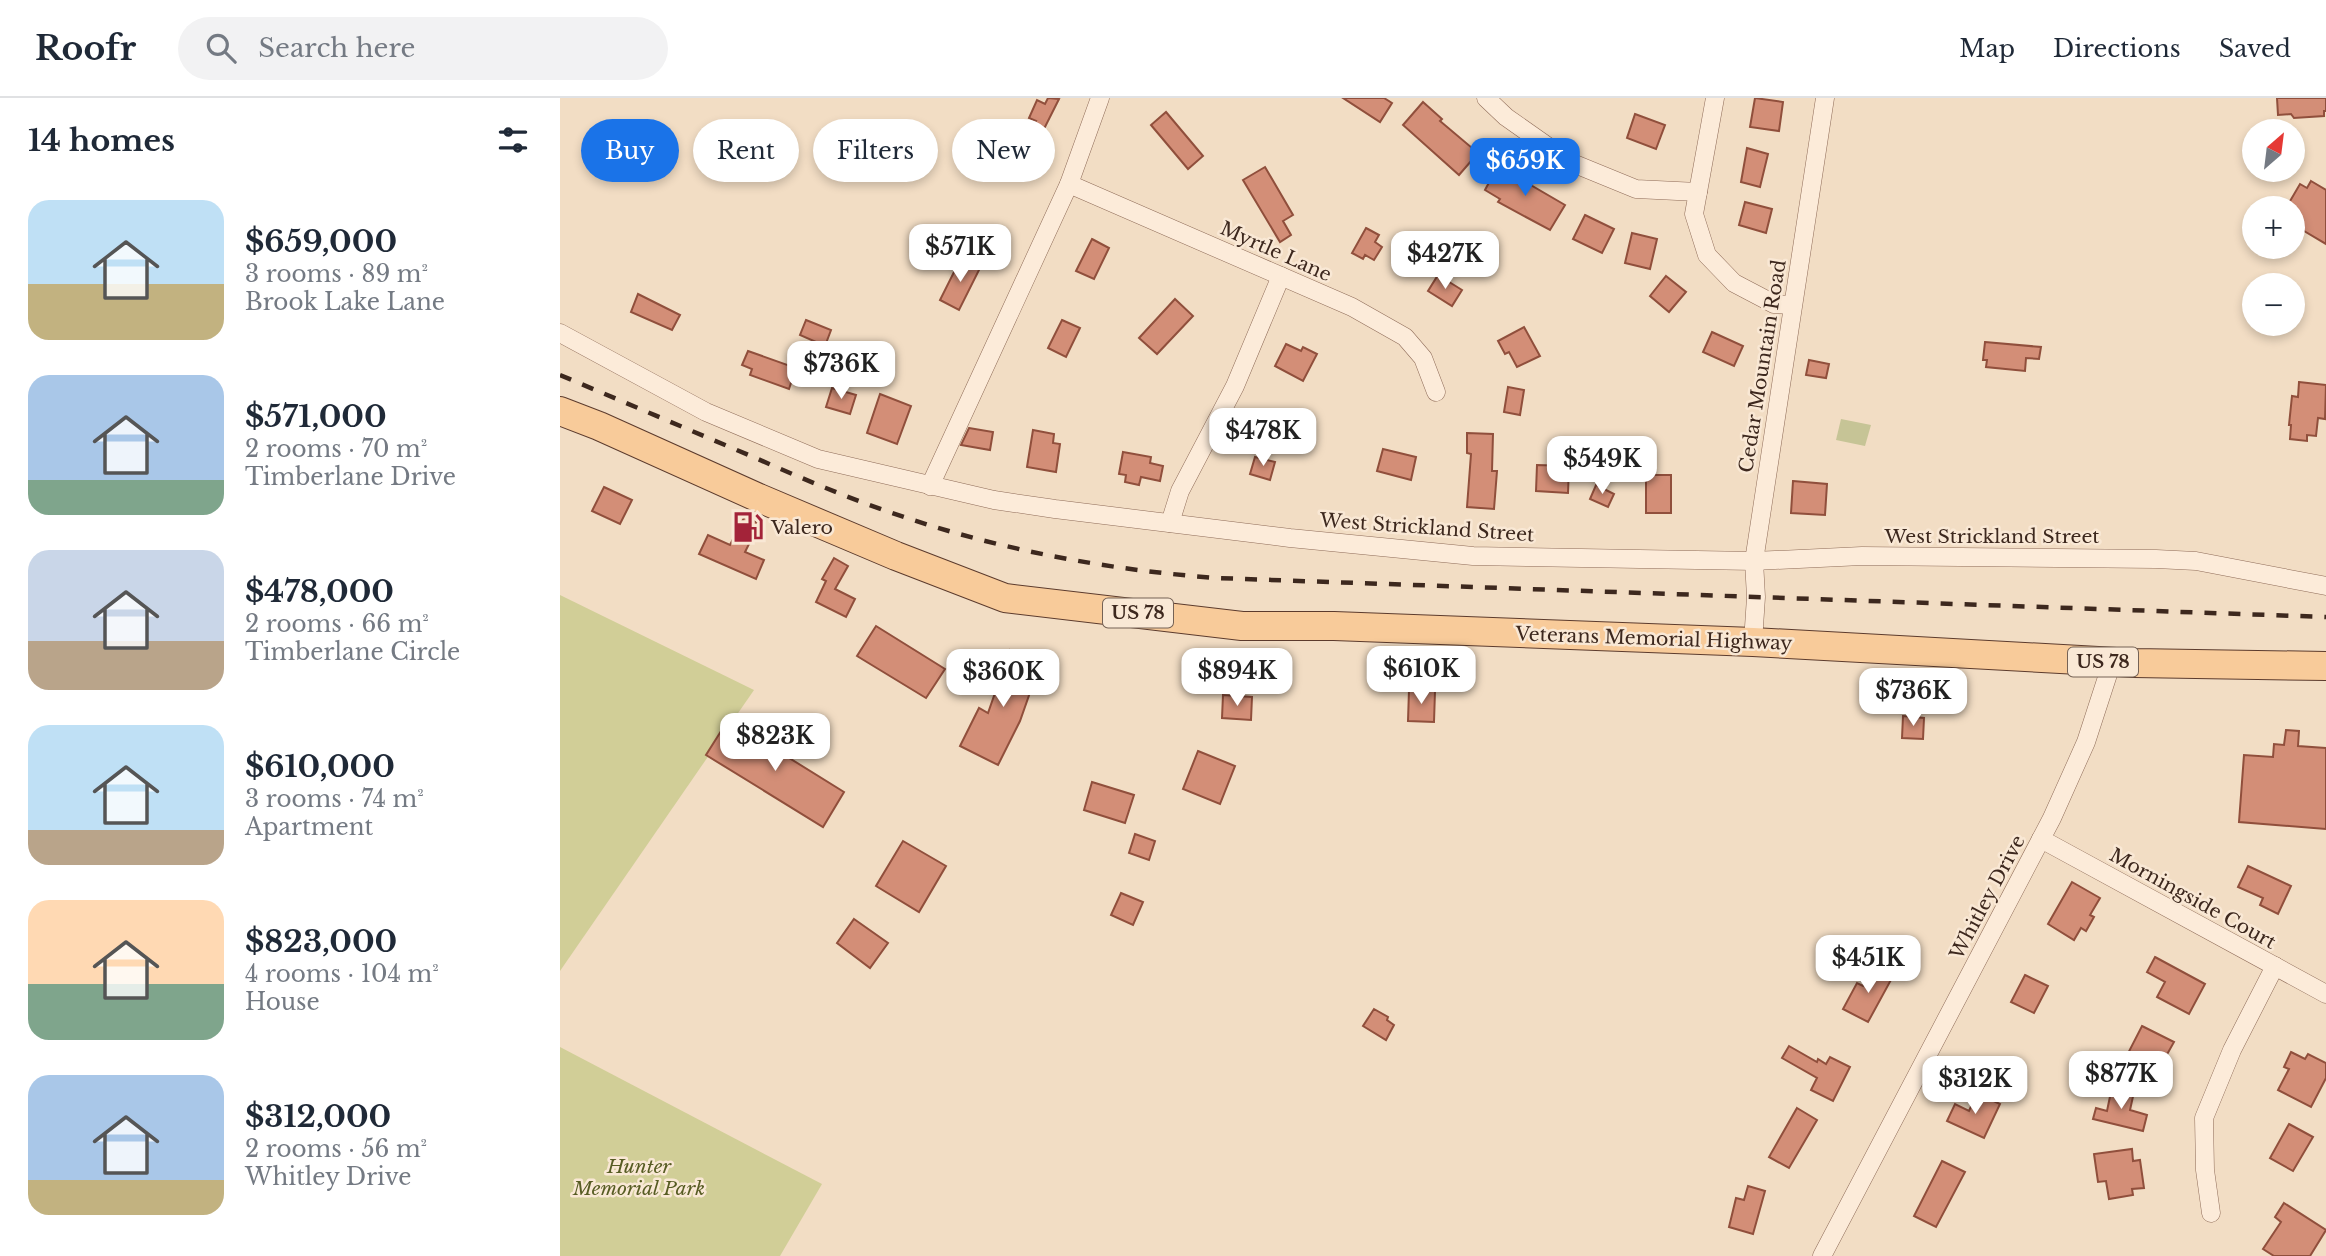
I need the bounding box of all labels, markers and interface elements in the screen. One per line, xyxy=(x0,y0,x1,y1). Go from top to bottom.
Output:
search box xyxy=(178,17,668,80)
text: Roofr xyxy=(35,28,136,69)
icon: search xyxy=(202,29,240,67)
text: Search here xyxy=(258,32,416,64)
text: Map xyxy=(1959,34,2015,63)
text: Directions xyxy=(2053,34,2181,63)
text: Saved xyxy=(2219,34,2291,63)
chip: Buy xyxy=(581,119,679,182)
chip: Rent xyxy=(693,119,799,182)
chip: Filters xyxy=(813,119,938,182)
chip: New xyxy=(952,119,1055,182)
north arrow xyxy=(2242,119,2305,182)
map controls xyxy=(2242,119,2305,336)
icon: filters xyxy=(494,121,532,159)
text: 14 homes xyxy=(28,122,175,159)
pin: $659K xyxy=(1476,139,1574,198)
text: $659K xyxy=(1486,147,1564,175)
button: + xyxy=(2242,196,2305,259)
street label: Myrtle Lane xyxy=(1217,217,1335,286)
text: $659,000 xyxy=(245,223,397,260)
pin: $571K xyxy=(911,225,1009,284)
icon: home xyxy=(84,228,168,312)
pin: $427K xyxy=(1396,232,1494,291)
text: $571K xyxy=(925,233,995,261)
text: $427K xyxy=(1407,240,1483,268)
street label: Cedar Mountain Road xyxy=(1734,258,1791,474)
text: 3 rooms · 89 m² xyxy=(245,260,428,288)
button: − xyxy=(2242,273,2305,336)
text: Brook Lake Lane xyxy=(245,288,445,316)
pin: $736K xyxy=(792,342,890,401)
text: $736K xyxy=(803,350,879,378)
text: $571,000 xyxy=(245,398,387,435)
icon: home xyxy=(84,403,168,487)
pin: $478K xyxy=(1214,408,1312,468)
text: $478K xyxy=(1225,417,1301,445)
text: 2 rooms · 70 m² xyxy=(245,435,427,463)
pin: $549K xyxy=(1553,436,1651,496)
text: $549K xyxy=(1563,445,1641,473)
text: Timberlane Drive xyxy=(245,463,456,491)
street label: West Strickland Street xyxy=(1318,508,1536,547)
fuel station icon: Valero xyxy=(731,510,765,544)
place label: Valero xyxy=(770,516,833,539)
street label: West Strickland Street xyxy=(1883,525,2100,548)
text: $478,000 xyxy=(245,573,394,610)
icon: home xyxy=(84,578,168,662)
road number: US 78 xyxy=(1103,598,1173,628)
text: 2 rooms · 66 m² xyxy=(245,610,429,638)
street label: Veterans Memorial Highway xyxy=(1514,622,1793,655)
text: Timberlane Circle xyxy=(245,638,460,666)
pin: $610K xyxy=(1372,646,1470,706)
pin: $894K xyxy=(1188,648,1286,708)
road number: US 78 xyxy=(2068,648,2138,676)
pin: $360K xyxy=(954,650,1052,709)
text: $610K xyxy=(1383,655,1459,683)
text: $894K xyxy=(1197,657,1277,685)
text: $360K xyxy=(962,658,1044,686)
pin: $736K xyxy=(1864,668,1962,728)
text: $736K xyxy=(1875,677,1951,705)
pin: $823K xyxy=(726,714,824,773)
text: $823K xyxy=(736,722,814,750)
text: $610,000 xyxy=(245,748,395,785)
icon: home xyxy=(84,753,168,837)
text: 3 rooms · 74 m² xyxy=(245,785,424,813)
text: Apartment xyxy=(245,813,373,841)
street label: Whitley Drive xyxy=(1945,831,2030,964)
street label: Morningside Court xyxy=(2106,843,2281,954)
text: $823,000 xyxy=(245,923,397,960)
icon: home xyxy=(84,928,168,1012)
pin: $451K xyxy=(1819,936,1917,995)
text: $451K xyxy=(1832,944,1904,972)
text: 4 rooms · 104 m² xyxy=(245,960,439,988)
text: House xyxy=(245,988,320,1016)
pin: $877K xyxy=(2072,1052,2170,1111)
pin: $312K xyxy=(1926,1056,2024,1116)
text: $877K xyxy=(2085,1060,2157,1088)
text: $312K xyxy=(1938,1065,2012,1093)
text: $312,000 xyxy=(245,1098,391,1135)
icon: home xyxy=(84,1103,168,1187)
text: 2 rooms · 56 m² xyxy=(245,1135,427,1163)
park label: Hunter Memorial Park xyxy=(572,1155,705,1200)
text: Whitley Drive xyxy=(245,1163,412,1191)

